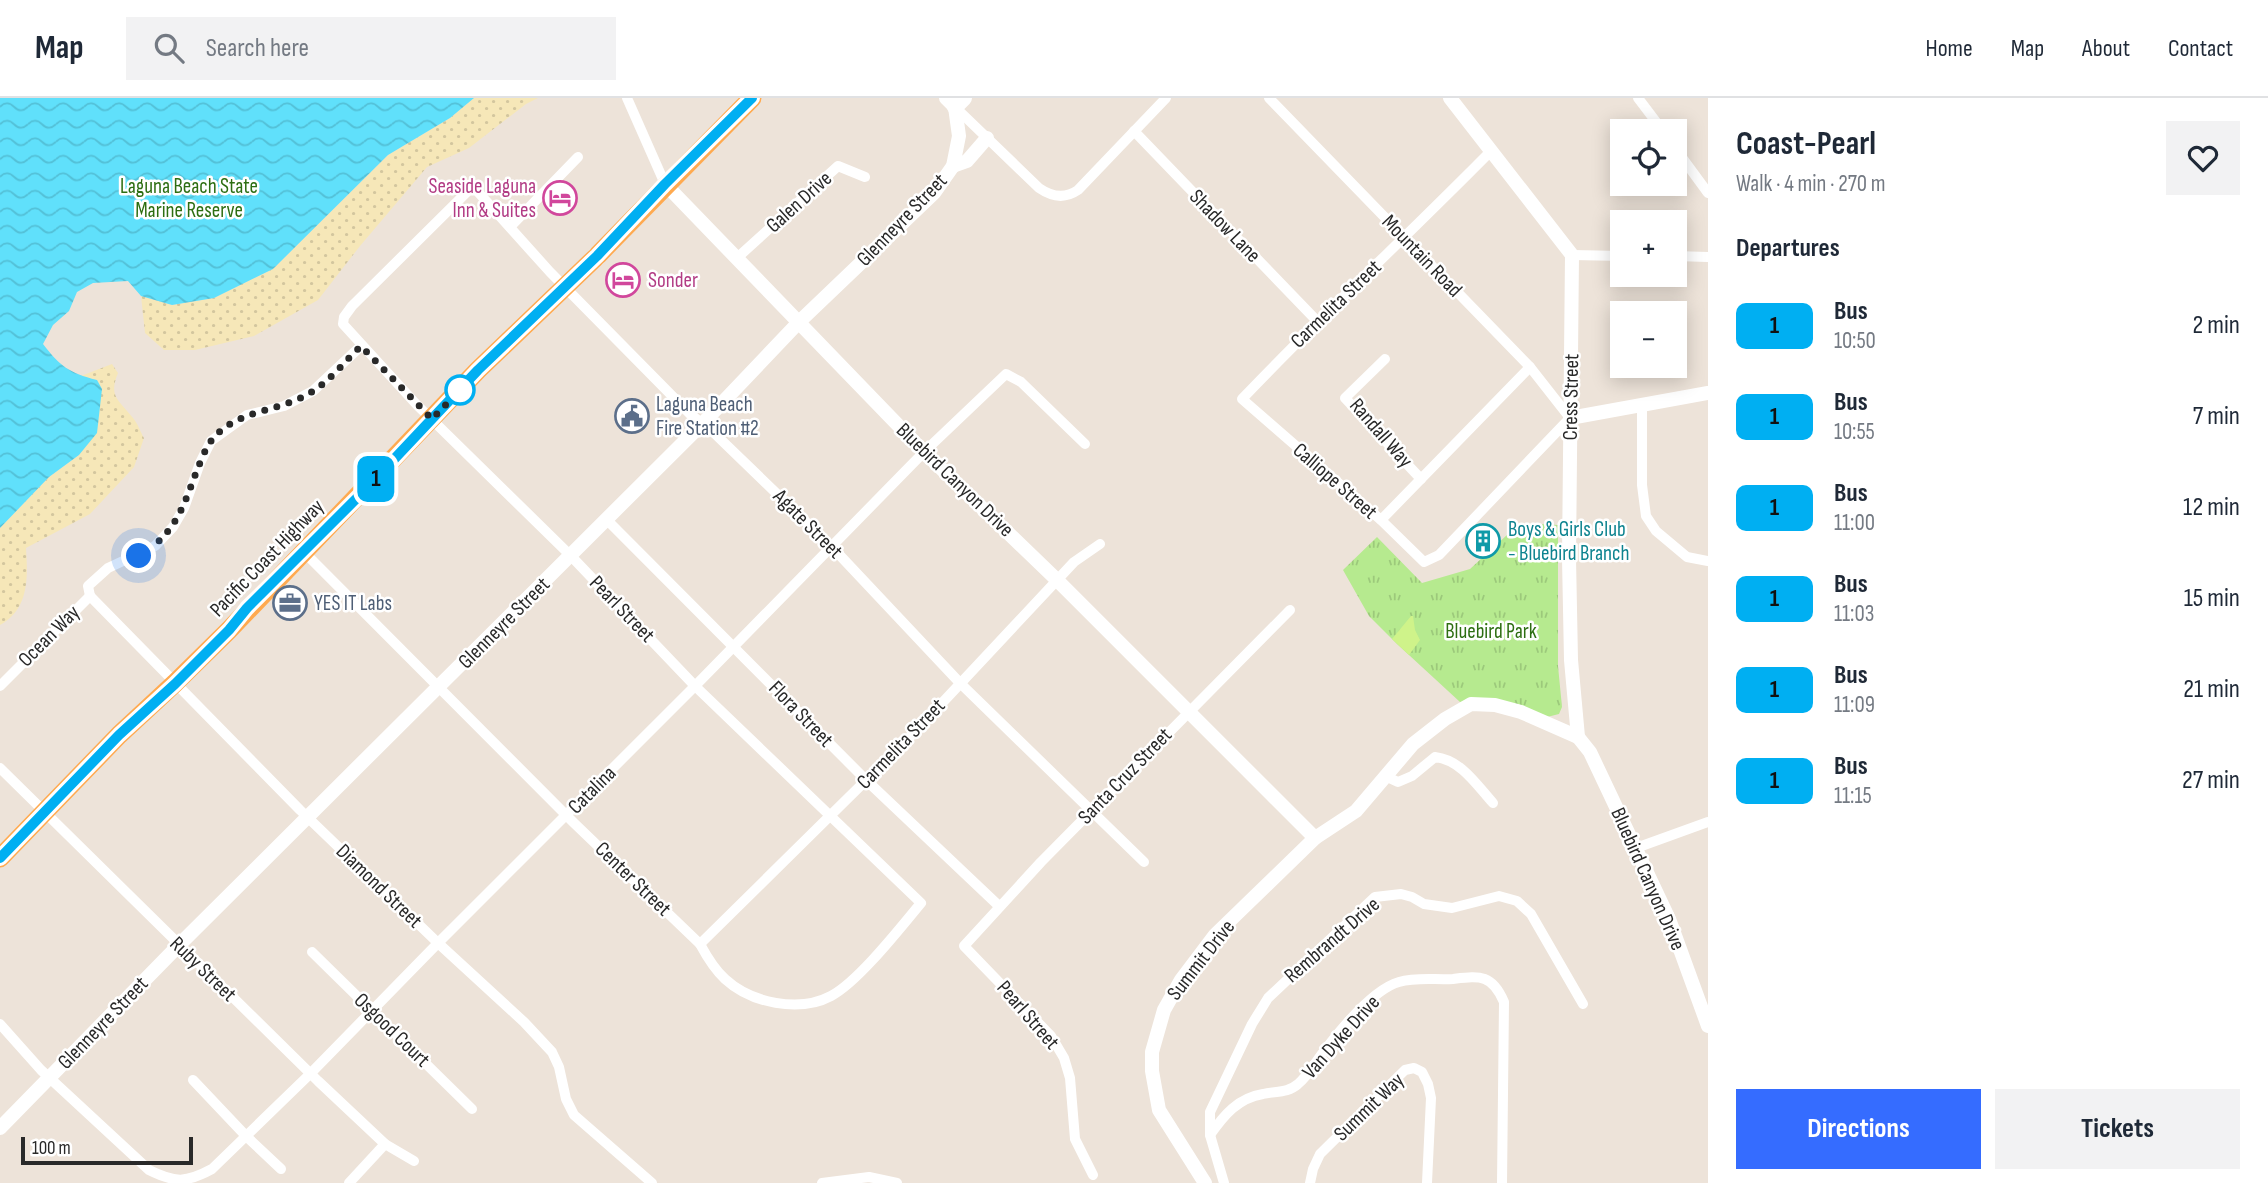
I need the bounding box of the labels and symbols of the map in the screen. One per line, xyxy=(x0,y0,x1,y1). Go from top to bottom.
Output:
street label: Galen Drive xyxy=(761,166,837,238)
street label: Glenneyre Street xyxy=(852,169,952,271)
park label: Laguna Beach State Marine Reserve xyxy=(120,174,258,223)
place label: Seaside Laguna Inn & Suites xyxy=(428,174,536,223)
hotel icon: Seaside Laguna Inn & Suites xyxy=(541,179,579,217)
street label: Shadow Lane xyxy=(1184,184,1266,268)
street label: Mountain Road xyxy=(1377,210,1467,302)
street label: Carmelita Street xyxy=(1286,255,1386,353)
hotel icon: Sonder xyxy=(604,261,642,299)
place label: Sonder xyxy=(648,268,698,293)
street label: Cress Street xyxy=(1558,353,1584,441)
unlabelled marker xyxy=(445,375,475,405)
place label: Laguna Beach Fire Station #2 xyxy=(656,392,759,441)
street label: Randall Way xyxy=(1344,393,1418,473)
public building icon: Laguna Beach Fire Station #2 xyxy=(613,397,651,435)
street label: Bluebird Canyon Drive xyxy=(891,418,1019,542)
street label: Calliope Street xyxy=(1288,438,1382,524)
line badge: 1 xyxy=(353,456,399,502)
street label: Agate Street xyxy=(767,483,848,564)
street label: Pacific Coast Highway xyxy=(205,494,329,622)
place label: Boys & Girls Club - Bluebird Branch xyxy=(1508,517,1629,566)
building icon: Boys & Girls Club - Bluebird Branch xyxy=(1464,522,1502,560)
your location xyxy=(121,538,156,573)
street label: Pearl Street xyxy=(584,570,660,648)
street label: Glenneyre Street xyxy=(453,572,555,674)
office icon: YES IT Labs xyxy=(271,584,309,622)
place label: YES IT Labs xyxy=(314,591,392,616)
street label: Ocean Way xyxy=(13,600,85,672)
park label: Bluebird Park xyxy=(1445,619,1537,644)
street label: Flora Street xyxy=(764,676,838,752)
street label: Carmelita Street xyxy=(852,694,950,794)
street label: Santa Cruz Street xyxy=(1073,723,1177,829)
street label: Catalina xyxy=(563,761,621,819)
street label: Bluebird Canyon Drive xyxy=(1605,804,1691,954)
street label: Center Street xyxy=(590,837,676,921)
street label: Diamond Street xyxy=(331,839,427,933)
street label: Rembrandt Drive xyxy=(1279,892,1385,988)
street label: Summit Drive xyxy=(1162,915,1240,1005)
street label: Ruby Street xyxy=(165,931,241,1007)
street label: Glenneyre Street xyxy=(53,972,153,1074)
street label: Pearl Street xyxy=(991,975,1065,1055)
street label: Osgood Court xyxy=(349,988,435,1072)
street label: Van Dyke Drive xyxy=(1297,990,1385,1084)
street label: Summit Way xyxy=(1329,1068,1409,1146)
scale bar xyxy=(21,1134,192,1166)

